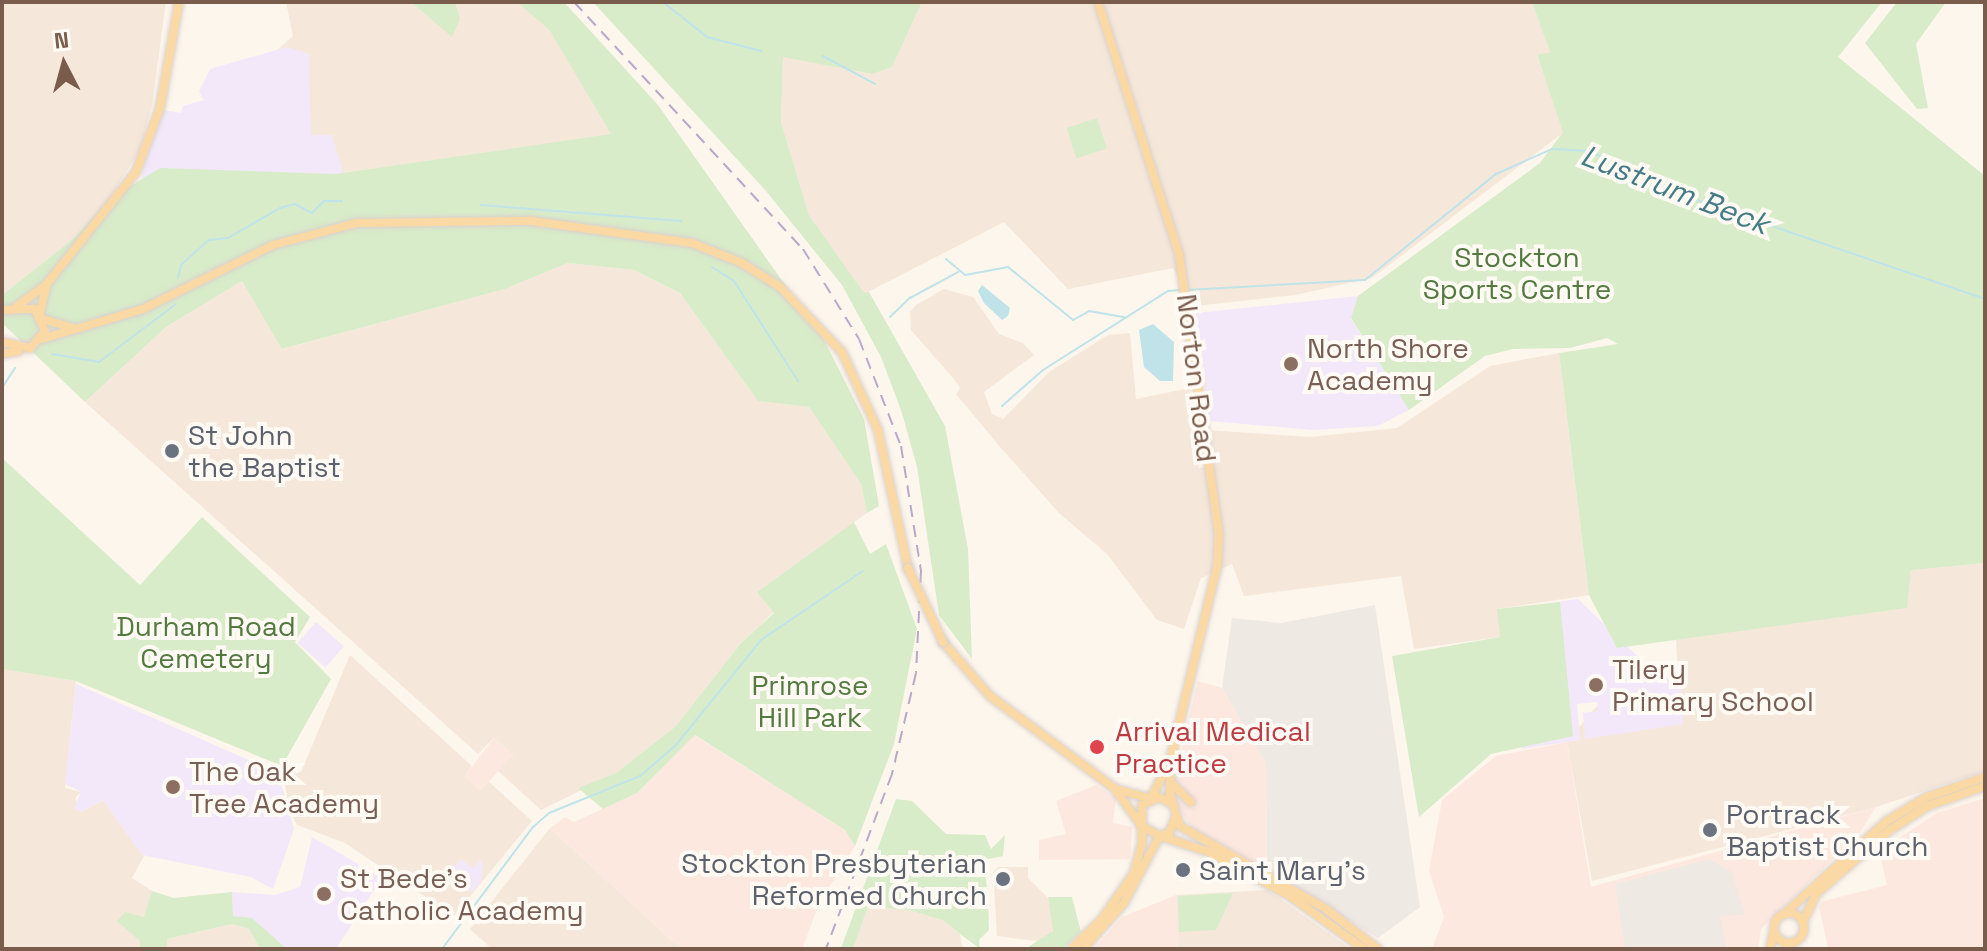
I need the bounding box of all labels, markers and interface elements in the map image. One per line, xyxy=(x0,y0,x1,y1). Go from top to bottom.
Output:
north arrow xyxy=(24,24,104,104)
text: N xyxy=(53,25,70,55)
water label: Lustrum Beck xyxy=(1576,138,1774,242)
park label: Stockton Sports Centre xyxy=(1423,240,1611,306)
street label: Norton Road xyxy=(1170,292,1224,464)
place label: North Shore Academy xyxy=(1307,331,1469,397)
marker: North Shore Academy xyxy=(1282,355,1300,373)
place label: St John the Baptist xyxy=(188,418,341,484)
marker: St John the Baptist xyxy=(163,442,181,460)
park label: Durham Road Cemetery xyxy=(116,609,296,675)
place label: Tilery Primary School xyxy=(1612,652,1814,718)
park label: Primrose Hill Park xyxy=(751,668,869,734)
marker: Tilery Primary School xyxy=(1587,676,1605,694)
place label: Arrival Medical Practice xyxy=(1115,714,1311,780)
marker: Arrival Medical Practice xyxy=(1086,736,1108,758)
place label: The Oak Tree Academy xyxy=(189,754,379,820)
marker: The Oak Tree Academy xyxy=(164,778,182,796)
place label: Portrack Baptist Church xyxy=(1726,797,1928,863)
marker: Portrack Baptist Church xyxy=(1701,821,1719,839)
place label: Stockton Presbyterian Reformed Church xyxy=(681,846,987,912)
place label: Saint Mary's xyxy=(1199,853,1366,887)
place label: St Bede's Catholic Academy xyxy=(340,861,584,927)
marker: Saint Mary's xyxy=(1174,861,1192,879)
marker: Stockton Presbyterian Reformed Church xyxy=(994,870,1012,888)
marker: St Bede's Catholic Academy xyxy=(315,885,333,903)

